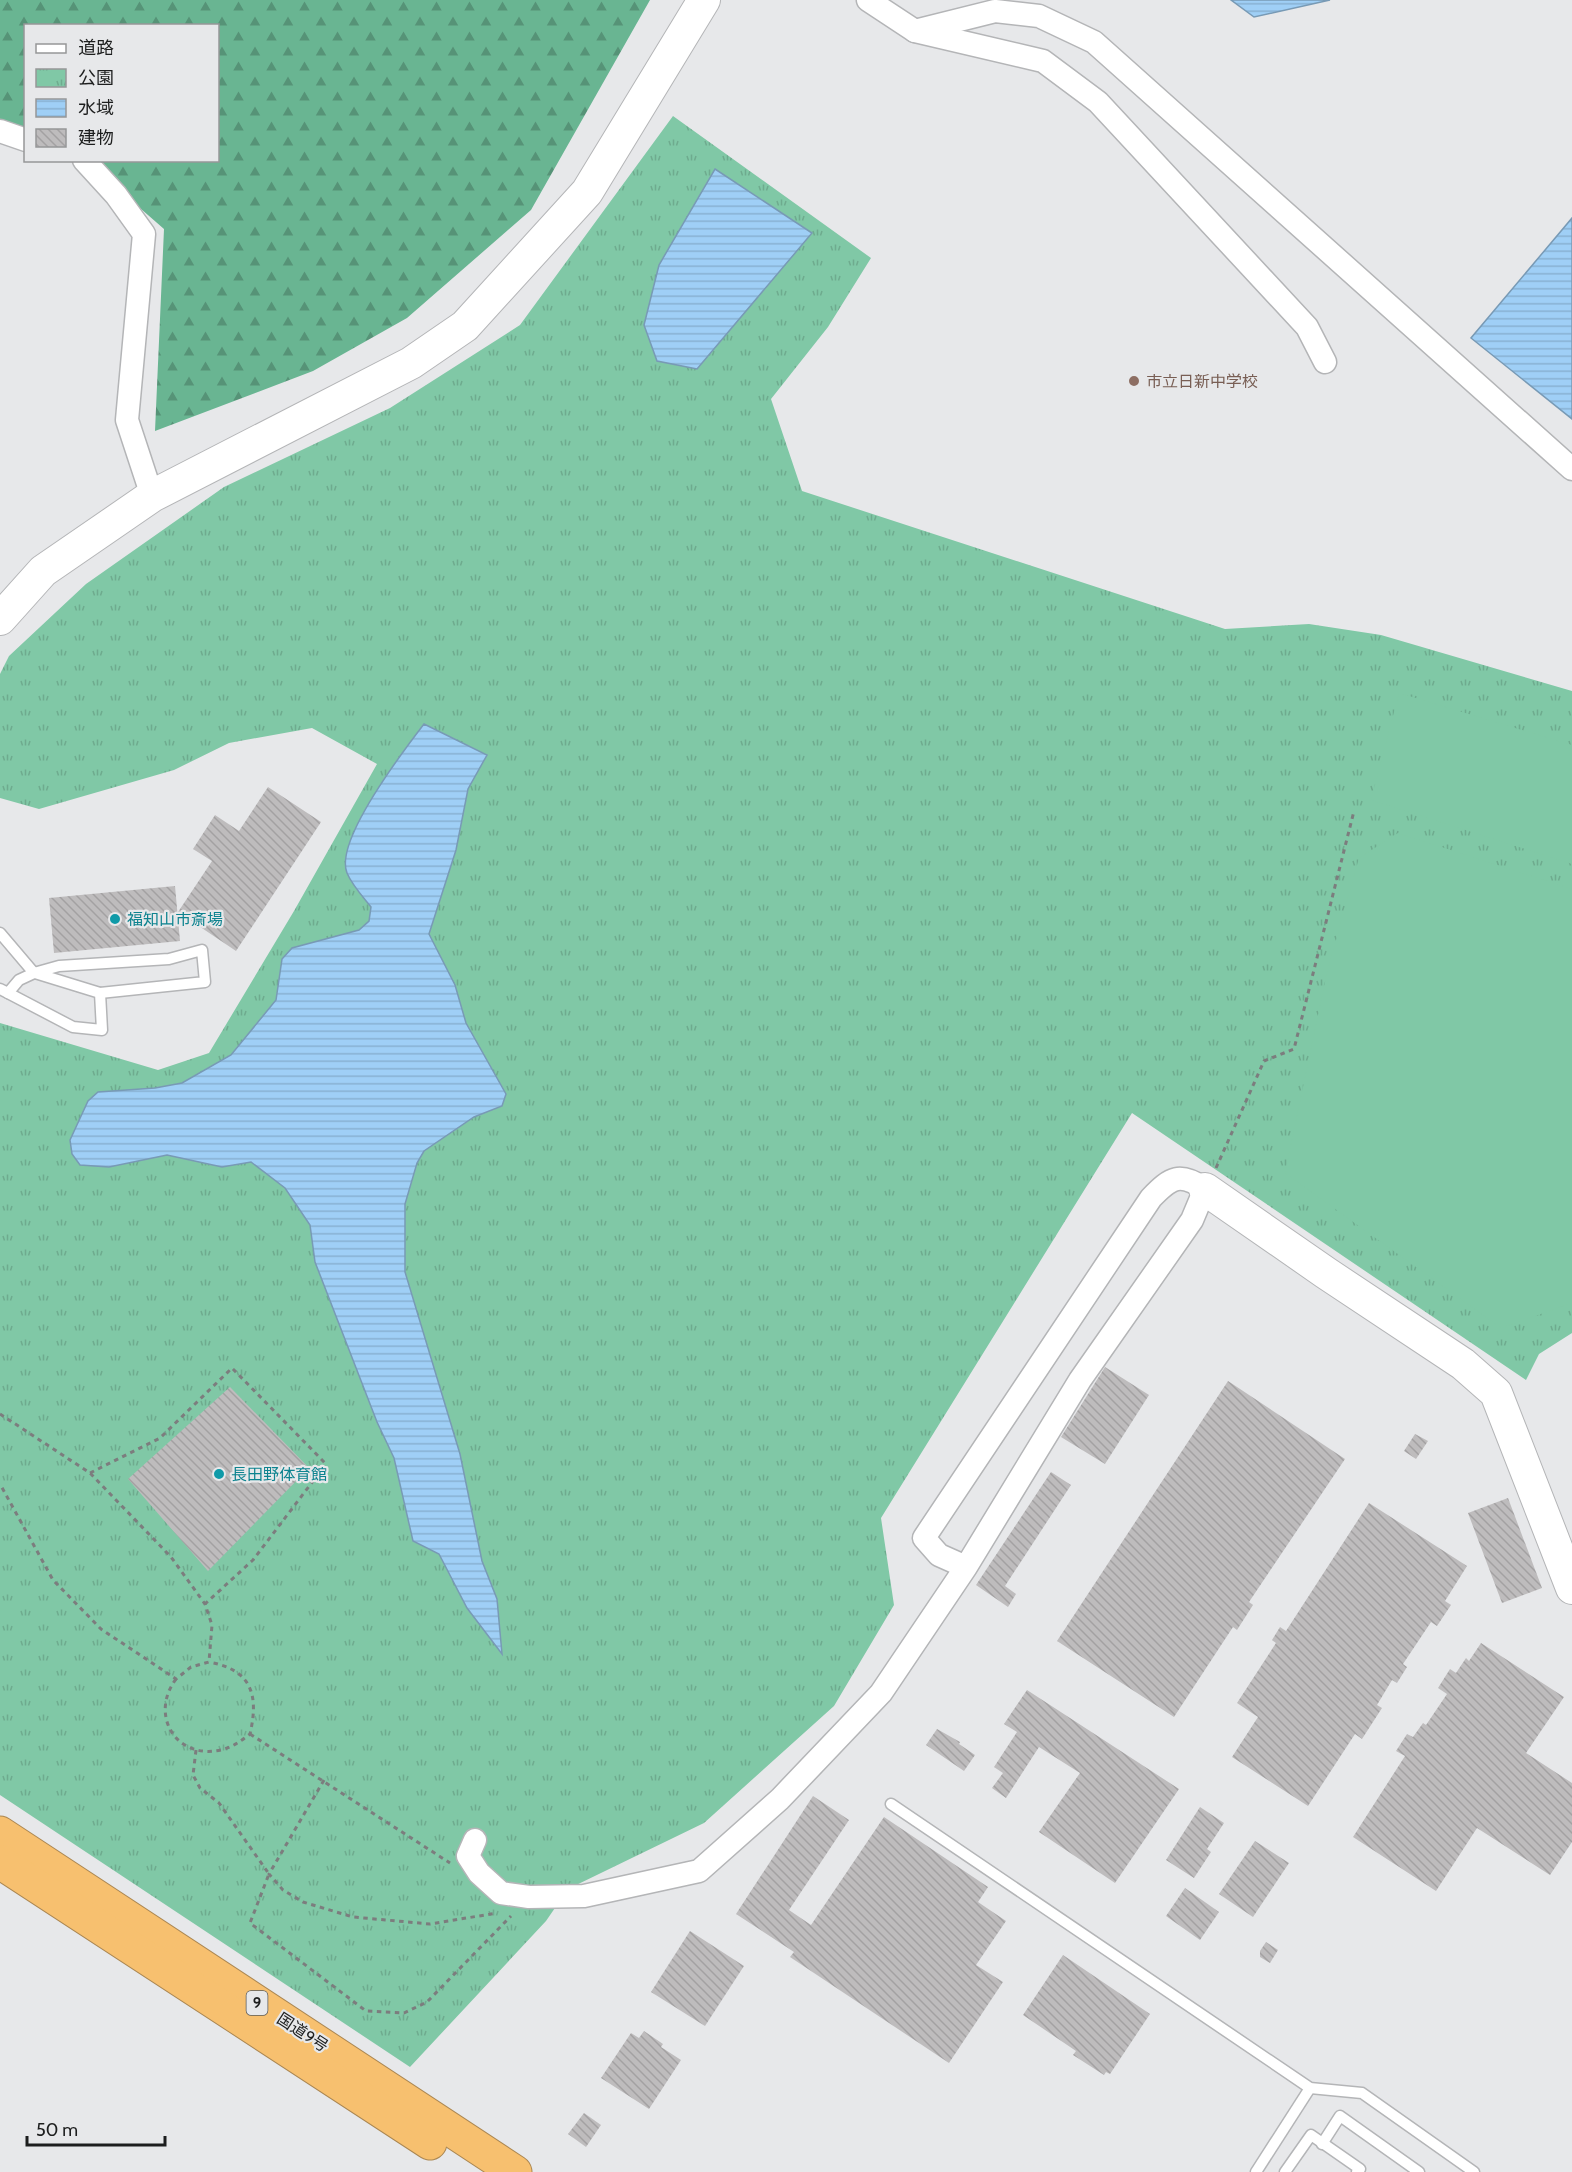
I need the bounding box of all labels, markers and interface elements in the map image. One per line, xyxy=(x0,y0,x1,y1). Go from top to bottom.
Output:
legend xyxy=(24,24,219,162)
text: 道路 xyxy=(78,37,114,59)
text: 公園 xyxy=(78,67,114,89)
text: 水域 xyxy=(78,97,114,119)
text: 建物 xyxy=(78,127,114,149)
place label: 市立日新中学校 xyxy=(1146,372,1258,391)
marker: 市立日新中学校 xyxy=(1127,374,1141,388)
place label: 福知山市斎場 xyxy=(127,910,223,929)
marker: 福知山市斎場 xyxy=(108,912,122,926)
place label: 長田野体育館 xyxy=(231,1465,327,1484)
marker: 長田野体育館 xyxy=(212,1467,226,1481)
road number: 9 xyxy=(246,1991,268,2015)
street label: 国道9号 xyxy=(274,2009,332,2056)
scale bar xyxy=(27,2109,165,2147)
text: 50 m xyxy=(36,2119,78,2141)

